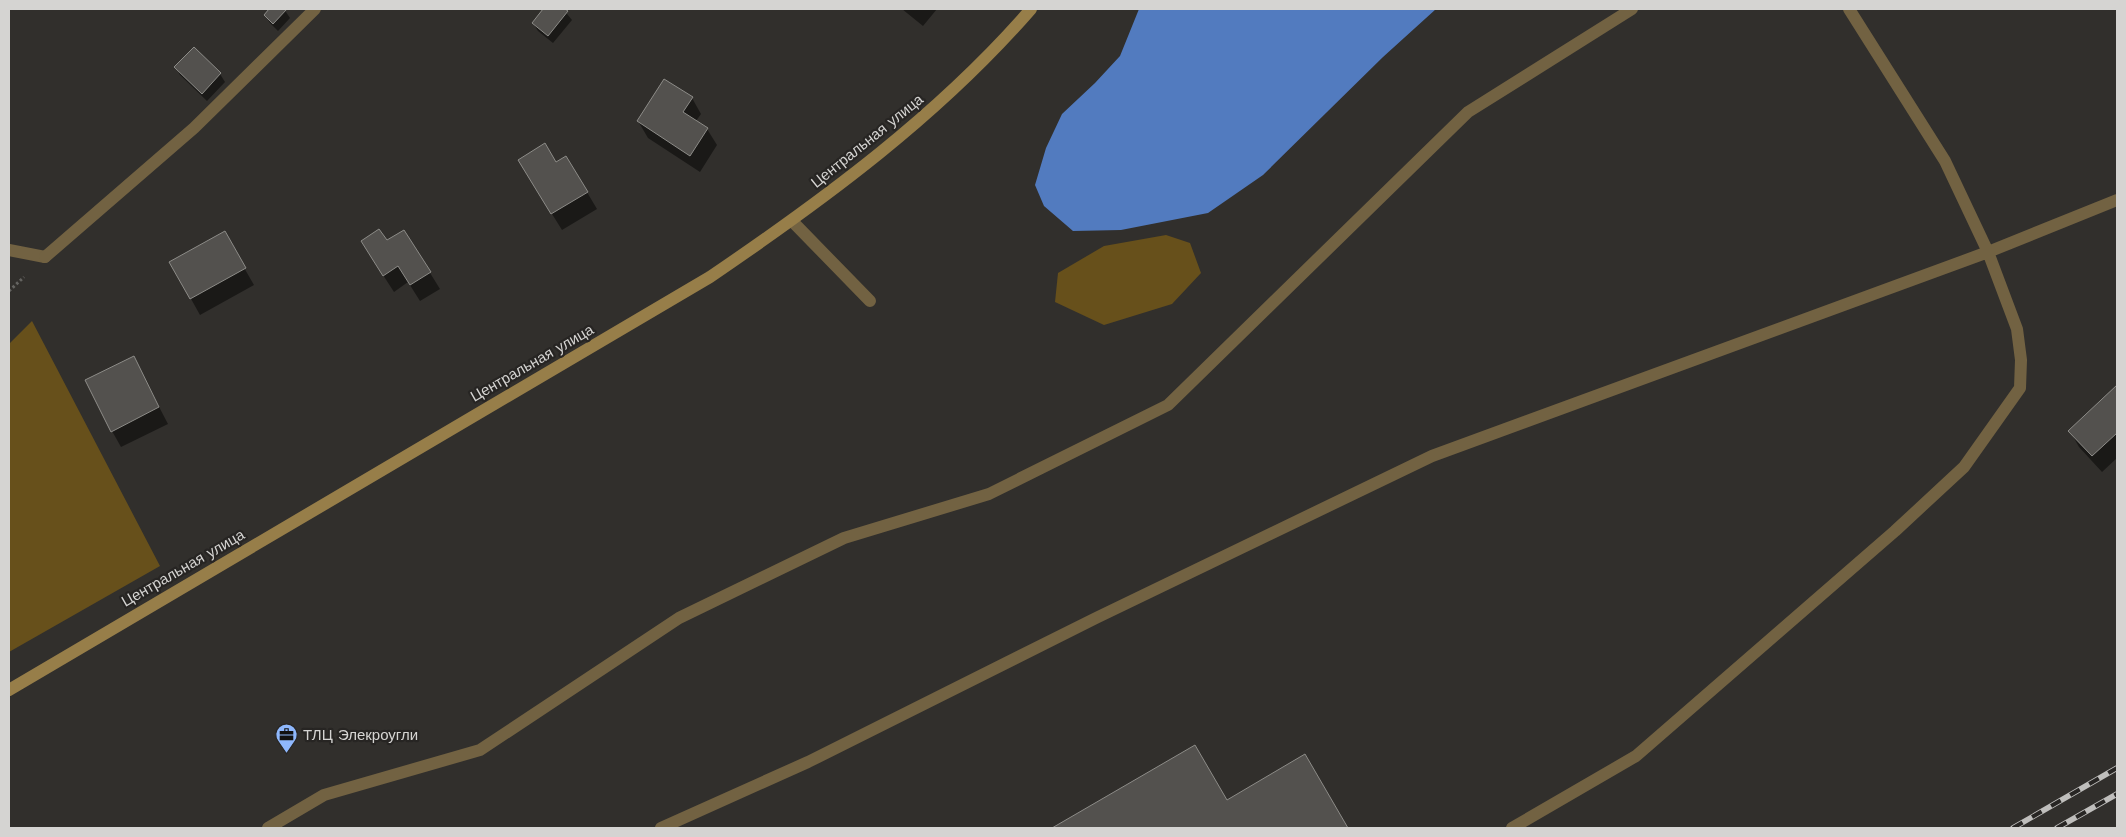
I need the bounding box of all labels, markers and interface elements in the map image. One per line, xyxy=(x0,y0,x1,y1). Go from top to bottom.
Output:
street label: Центральная улица xyxy=(807,90,927,192)
street label: Центральная улица xyxy=(467,320,597,406)
street label: Центральная улица xyxy=(118,525,248,611)
office icon: ТЛЦ Элекроугли xyxy=(275,723,299,754)
place label: ТЛЦ Элекроугли xyxy=(303,726,418,744)

